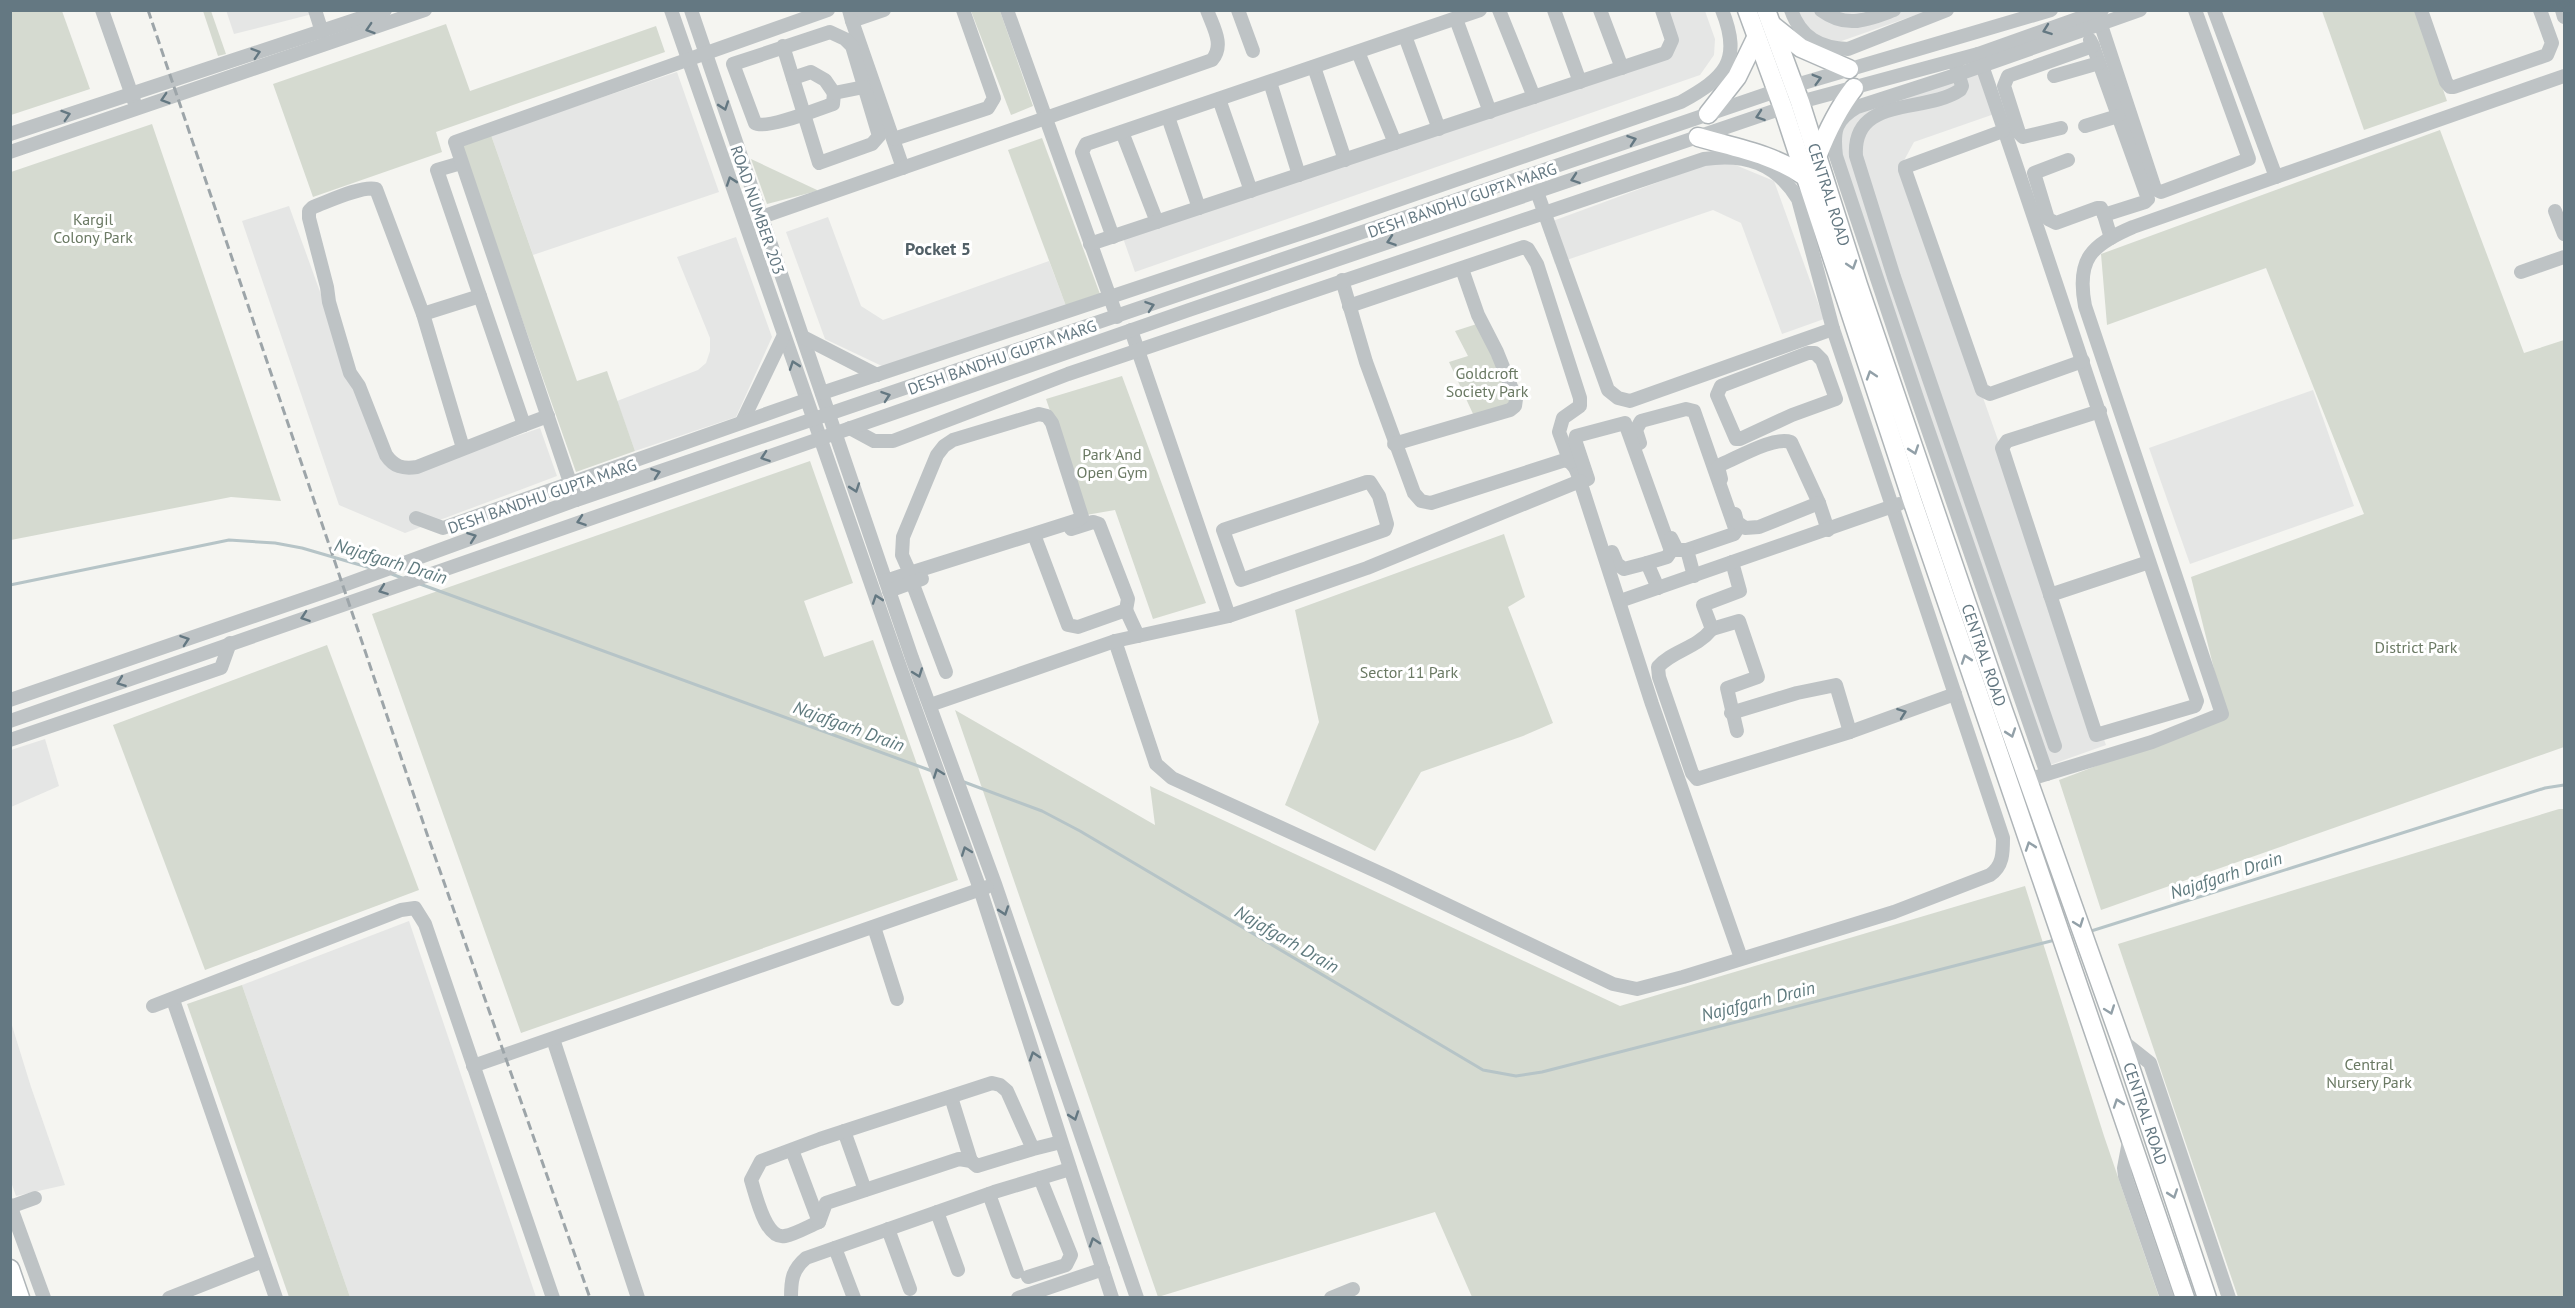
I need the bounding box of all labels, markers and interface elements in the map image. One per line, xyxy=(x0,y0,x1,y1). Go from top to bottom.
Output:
one-way arrow xyxy=(365,22,376,34)
one-way arrow xyxy=(2042,23,2053,36)
one-way arrow xyxy=(250,48,261,61)
one-way arrow xyxy=(1811,74,1822,86)
one-way arrow xyxy=(160,92,171,105)
one-way arrow xyxy=(716,100,729,110)
one-way arrow xyxy=(1755,109,1766,122)
one-way arrow xyxy=(60,110,71,123)
one-way arrow xyxy=(1626,134,1637,147)
street label: CENTRAL ROAD xyxy=(1804,140,1855,248)
street label: ROAD NUMBER 203 xyxy=(727,143,789,277)
street label: DESH BANDHU GUPTA MARG xyxy=(1365,158,1559,242)
one-way arrow xyxy=(1570,171,1581,184)
one-way arrow xyxy=(725,176,738,187)
park label: Kargil Colony Park xyxy=(53,209,133,247)
one-way arrow xyxy=(1386,234,1396,247)
district label: Pocket 5 xyxy=(905,237,971,260)
one-way arrow xyxy=(1844,259,1857,270)
one-way arrow xyxy=(1144,301,1155,313)
street label: DESH BANDHU GUPTA MARG xyxy=(905,315,1099,399)
one-way arrow xyxy=(789,360,802,371)
park label: Goldcroft Society Park xyxy=(1446,363,1529,401)
one-way arrow xyxy=(1865,370,1878,381)
one-way arrow xyxy=(880,391,891,404)
park label: Park And Open Gym xyxy=(1077,444,1148,482)
one-way arrow xyxy=(1907,444,1919,455)
one-way arrow xyxy=(760,449,771,462)
street label: DESH BANDHU GUPTA MARG xyxy=(445,454,639,538)
one-way arrow xyxy=(650,468,661,481)
one-way arrow xyxy=(848,482,860,493)
one-way arrow xyxy=(576,513,587,526)
one-way arrow xyxy=(466,532,477,545)
water label: Najafgarh Drain xyxy=(332,533,450,589)
one-way arrow xyxy=(378,582,389,595)
one-way arrow xyxy=(871,594,884,605)
street label: CENTRAL ROAD xyxy=(1958,601,2011,709)
one-way arrow xyxy=(300,609,311,622)
one-way arrow xyxy=(179,635,190,648)
park label: District Park xyxy=(2375,637,2458,657)
one-way arrow xyxy=(1961,654,1974,665)
park label: Sector 11 Park xyxy=(1360,662,1459,682)
one-way arrow xyxy=(910,667,923,678)
one-way arrow xyxy=(116,674,127,687)
water label: Najafgarh Drain xyxy=(790,695,908,757)
one-way arrow xyxy=(1896,708,1907,721)
one-way arrow xyxy=(2003,728,2016,738)
one-way arrow xyxy=(933,768,946,779)
one-way arrow xyxy=(2025,841,2037,852)
one-way arrow xyxy=(961,846,974,857)
water label: Najafgarh Drain xyxy=(2167,846,2285,904)
water label: Najafgarh Drain xyxy=(1231,900,1343,978)
one-way arrow xyxy=(997,905,1010,916)
one-way arrow xyxy=(2072,917,2084,928)
water label: Najafgarh Drain xyxy=(1699,976,1817,1026)
one-way arrow xyxy=(2102,1004,2115,1014)
one-way arrow xyxy=(1029,1051,1041,1062)
park label: Central Nursery Park xyxy=(2326,1054,2412,1092)
street label: CENTRAL ROAD xyxy=(2119,1060,2172,1167)
one-way arrow xyxy=(2113,1098,2126,1109)
one-way arrow xyxy=(1067,1110,1080,1120)
one-way arrow xyxy=(2165,1188,2178,1199)
one-way arrow xyxy=(1089,1237,1101,1248)

